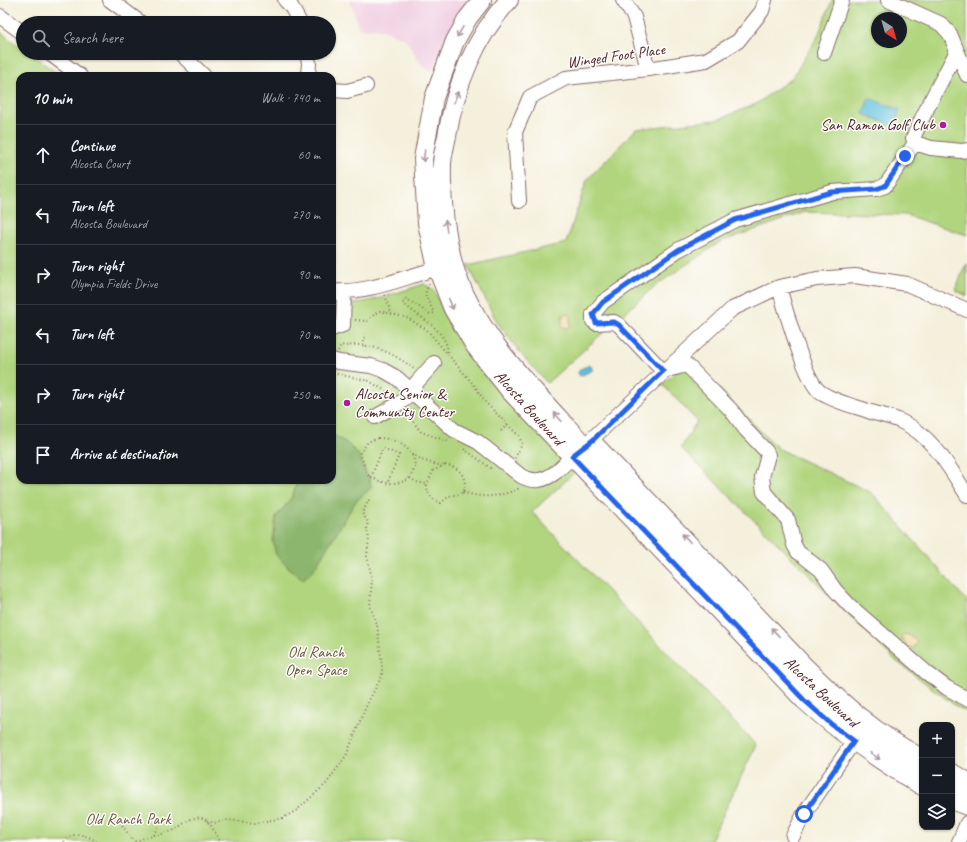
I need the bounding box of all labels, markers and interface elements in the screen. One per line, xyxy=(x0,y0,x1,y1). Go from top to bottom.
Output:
north arrow xyxy=(871,12,907,48)
search box xyxy=(16,16,336,60)
one-way arrow xyxy=(456,26,464,38)
icon: search xyxy=(30,27,52,49)
text: Search here xyxy=(62,29,123,48)
street label: Winged Foot Place xyxy=(566,39,668,73)
text: 10 min xyxy=(32,88,72,109)
text: Walk · 740 m xyxy=(261,90,320,106)
one-way arrow xyxy=(452,92,460,104)
place label: San Ramon Golf Club xyxy=(820,115,936,135)
marker: San Ramon Golf Club xyxy=(938,120,948,130)
text: Continue xyxy=(70,137,115,156)
icon: ahead xyxy=(32,144,54,166)
text: 60 m xyxy=(298,147,320,163)
route end xyxy=(896,147,914,165)
one-way arrow xyxy=(420,149,428,162)
text: Alcosta Court xyxy=(70,156,130,172)
text: Turn left xyxy=(70,197,113,216)
icon: left xyxy=(32,204,54,226)
text: 270 m xyxy=(292,207,320,223)
text: Alcosta Boulevard xyxy=(70,216,147,232)
one-way arrow xyxy=(442,219,450,232)
text: Turn right xyxy=(70,257,123,276)
icon: right xyxy=(32,264,54,286)
text: 90 m xyxy=(298,267,320,283)
text: Olympia Fields Drive xyxy=(70,276,157,292)
one-way arrow xyxy=(448,298,456,310)
icon: left xyxy=(32,324,54,346)
text: Turn left xyxy=(70,325,113,344)
text: 70 m xyxy=(298,327,320,343)
street label: Alcosta Boulevard xyxy=(490,366,570,452)
icon: right xyxy=(32,384,54,406)
place label: Alcosta Senior & Community Center xyxy=(355,384,455,422)
text: Turn right xyxy=(70,385,123,404)
text: 250 m xyxy=(292,387,320,403)
marker: Alcosta Senior & Community Center xyxy=(342,398,352,408)
one-way arrow xyxy=(554,412,563,422)
icon: arrive xyxy=(32,444,54,466)
text: Arrive at destination xyxy=(70,445,177,464)
one-way arrow xyxy=(681,533,691,543)
one-way arrow xyxy=(770,627,780,637)
park label: Old Ranch Open Space xyxy=(285,642,349,680)
street label: Alcosta Boulevard xyxy=(780,652,864,733)
map controls xyxy=(919,722,955,830)
button: + xyxy=(919,722,955,758)
one-way arrow xyxy=(870,752,881,760)
button: − xyxy=(919,758,955,794)
button: layers xyxy=(919,794,955,830)
route start xyxy=(795,805,813,823)
park label: Old Ranch Park xyxy=(85,809,172,829)

